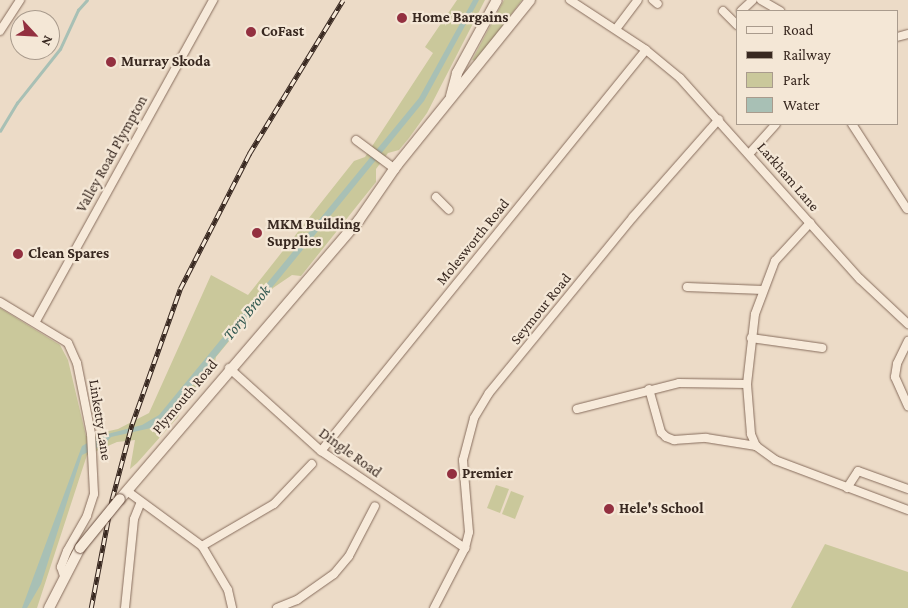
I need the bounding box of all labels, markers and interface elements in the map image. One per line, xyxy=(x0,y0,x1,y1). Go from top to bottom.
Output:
place label: Home Bargains xyxy=(412,9,508,27)
north arrow xyxy=(10,10,60,60)
legend xyxy=(736,10,898,125)
marker: Home Bargains xyxy=(396,12,408,24)
text: Road xyxy=(783,22,813,38)
place label: CoFast xyxy=(261,23,304,41)
marker: CoFast xyxy=(245,26,257,38)
text: N xyxy=(38,33,57,49)
text: Railway xyxy=(783,47,831,63)
place label: Murray Skoda xyxy=(121,53,210,71)
marker: Murray Skoda xyxy=(105,56,117,68)
text: Park xyxy=(783,72,810,88)
street label: Valley Road Plympton xyxy=(72,92,152,216)
text: Water xyxy=(783,97,820,113)
street label: Larkham Lane xyxy=(753,139,823,215)
street label: Molesworth Road xyxy=(433,195,513,289)
place label: MKM Building Supplies xyxy=(267,215,360,250)
marker: MKM Building Supplies xyxy=(251,227,263,239)
place label: Clean Spares xyxy=(28,245,109,263)
marker: Clean Spares xyxy=(12,248,24,260)
street label: Seymour Road xyxy=(507,270,575,348)
water label: Tory Brook xyxy=(219,282,275,344)
street label: Plymouth Road xyxy=(149,356,221,438)
street label: Linketty Lane xyxy=(85,378,115,462)
street label: Dingle Road xyxy=(315,424,385,482)
place label: Premier xyxy=(462,465,513,483)
marker: Premier xyxy=(446,468,458,480)
place label: Hele's School xyxy=(619,500,704,518)
marker: Hele's School xyxy=(603,503,615,515)

